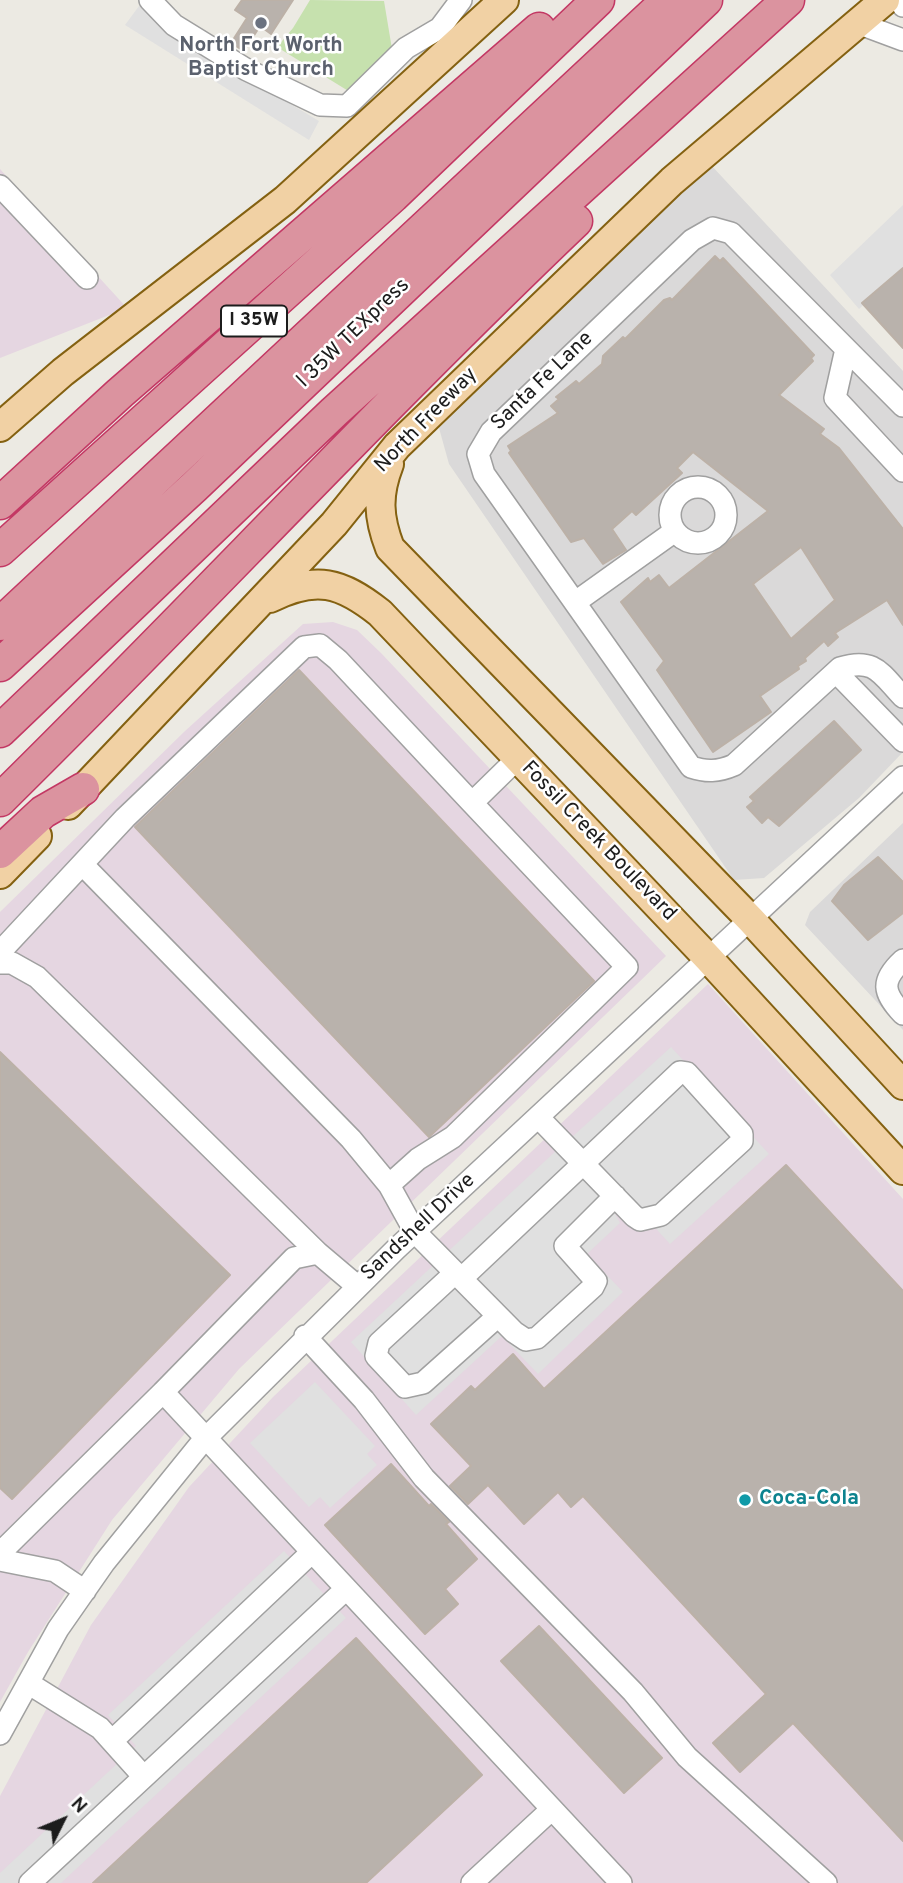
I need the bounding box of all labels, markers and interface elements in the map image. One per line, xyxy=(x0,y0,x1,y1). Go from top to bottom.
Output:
marker: North Fort Worth Baptist Church xyxy=(253,15,269,31)
place label: North Fort Worth Baptist Church xyxy=(179,34,343,84)
street label: I 35W TEXpress xyxy=(292,274,416,394)
road number: I 35W xyxy=(221,306,287,336)
street label: Santa Fe Lane xyxy=(487,327,599,437)
street label: North Freeway xyxy=(370,363,484,479)
street label: Fossil Creek Boulevard xyxy=(515,757,681,927)
street label: Sandshell Drive xyxy=(357,1169,481,1287)
place label: Coca-Cola xyxy=(759,1487,859,1513)
marker: Coca-Cola xyxy=(737,1492,753,1508)
north arrow xyxy=(28,1785,98,1855)
text: N xyxy=(65,1793,92,1819)

